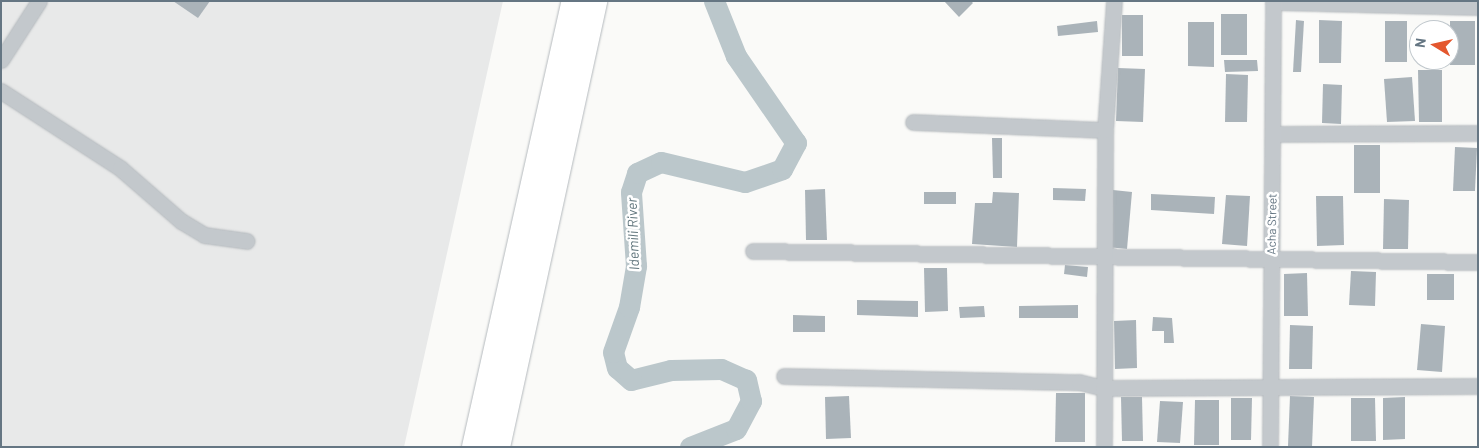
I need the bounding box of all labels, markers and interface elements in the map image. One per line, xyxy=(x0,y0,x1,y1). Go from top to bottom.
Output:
north arrow xyxy=(1409,20,1459,70)
text: N xyxy=(1411,37,1429,49)
street label: Acha Street xyxy=(1264,193,1280,255)
water label: Idemili River xyxy=(623,198,643,270)

